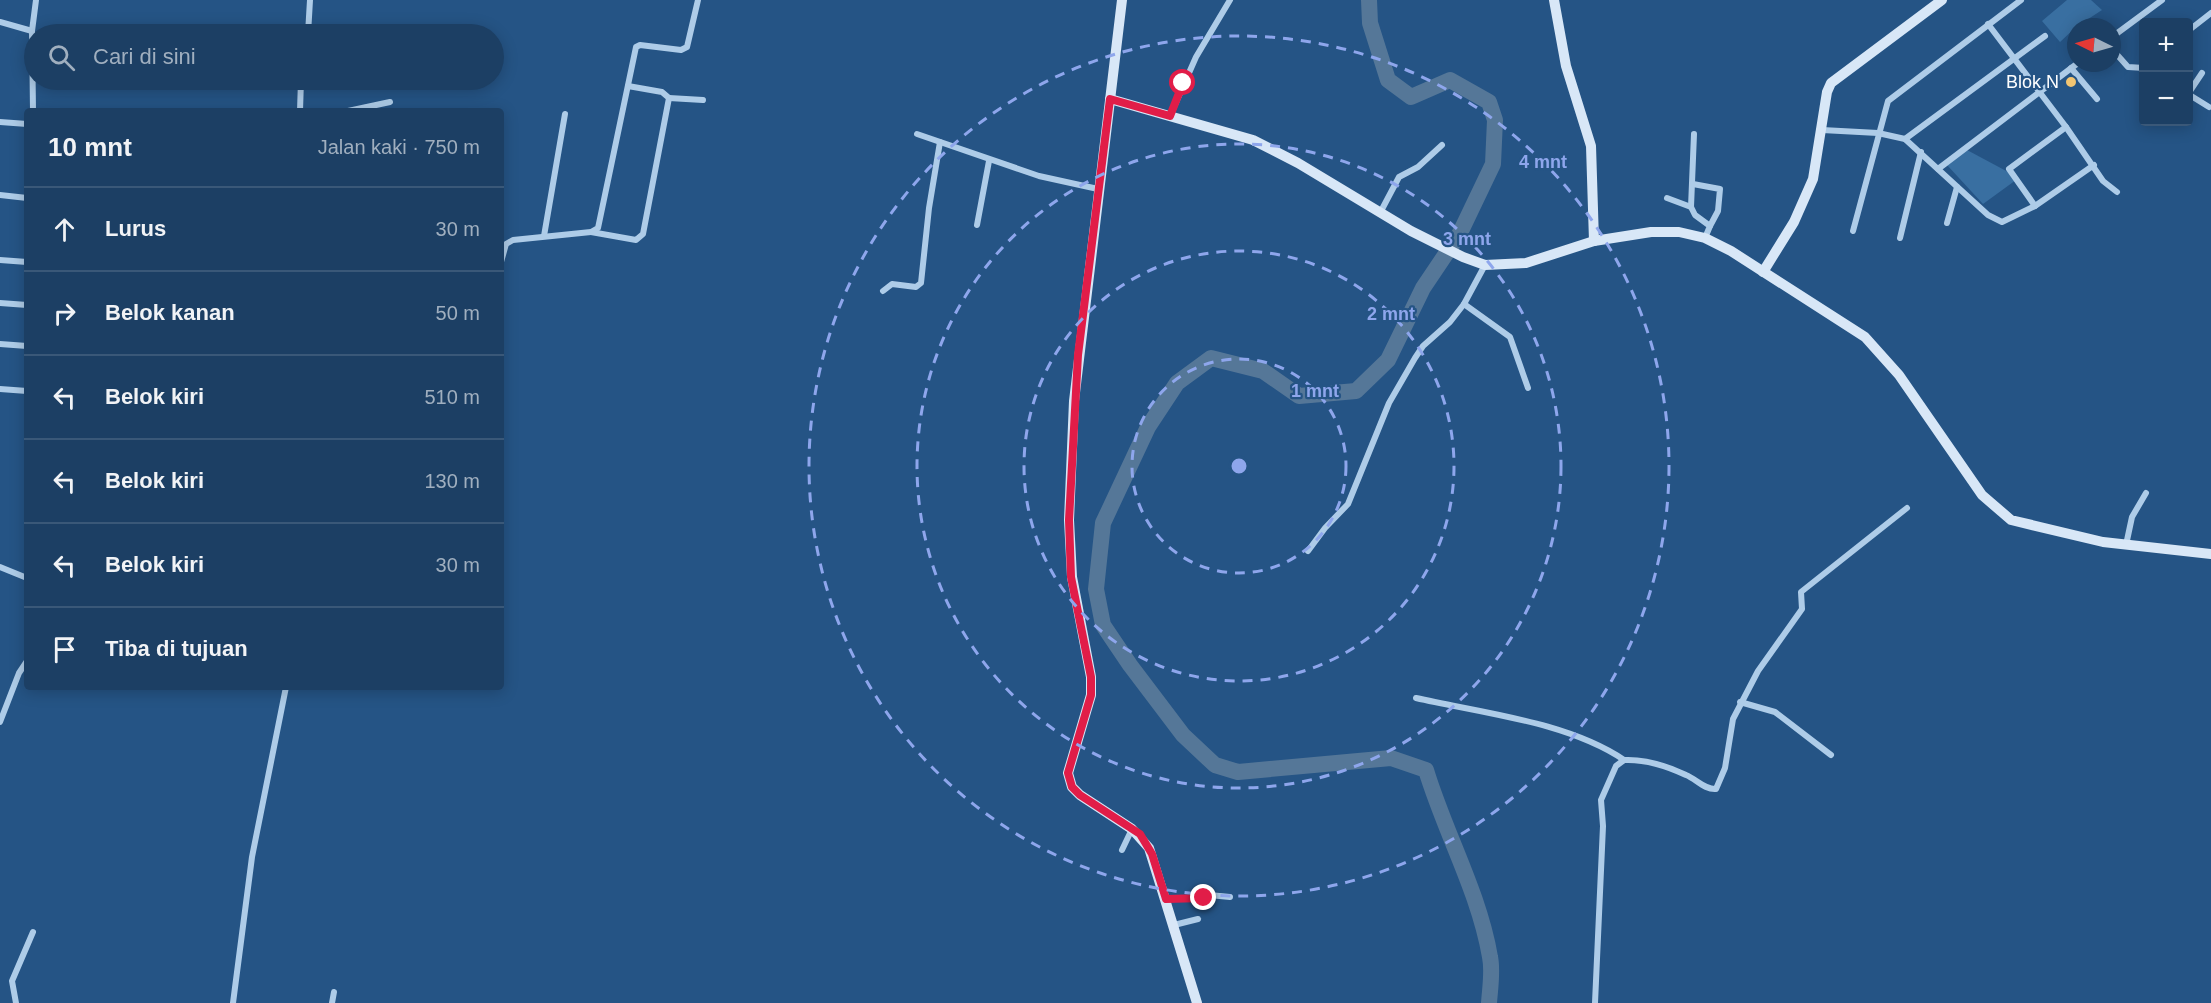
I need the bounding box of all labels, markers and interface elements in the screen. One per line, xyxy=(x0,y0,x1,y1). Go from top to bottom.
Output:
north arrow xyxy=(2067,18,2121,72)
map controls xyxy=(2139,18,2193,126)
button: + xyxy=(2139,18,2193,72)
search box xyxy=(24,24,504,90)
icon: search xyxy=(45,41,78,74)
text: Cari di sini xyxy=(93,44,196,69)
route start xyxy=(1169,69,1195,95)
place label: Blok N xyxy=(2006,72,2059,92)
button: − xyxy=(2139,72,2193,126)
marker: Blok N xyxy=(2064,75,2078,89)
text: 10 mnt xyxy=(48,132,132,162)
text: Jalan kaki · 750 m xyxy=(318,136,480,158)
text: 4 mnt xyxy=(1519,152,1567,172)
icon: ahead xyxy=(48,213,81,246)
text: Lurus xyxy=(105,216,166,241)
text: 30 m xyxy=(436,218,480,240)
text: 3 mnt xyxy=(1443,229,1491,249)
icon: right xyxy=(48,297,81,330)
text: Belok kanan xyxy=(105,300,235,325)
text: 50 m xyxy=(436,302,480,324)
text: 2 mnt xyxy=(1367,304,1415,324)
icon: left xyxy=(48,381,81,414)
text: 1 mnt xyxy=(1291,381,1339,401)
text: Belok kiri xyxy=(105,384,204,409)
text: 510 m xyxy=(424,386,480,408)
centre of rings xyxy=(1229,456,1249,476)
icon: left xyxy=(48,465,81,498)
text: Belok kiri xyxy=(105,468,204,493)
text: 130 m xyxy=(424,470,480,492)
icon: left xyxy=(48,549,81,582)
text: Belok kiri xyxy=(105,552,204,577)
text: 30 m xyxy=(436,554,480,576)
icon: arrive xyxy=(48,633,81,666)
text: Tiba di tujuan xyxy=(105,636,248,661)
route end xyxy=(1190,884,1216,910)

